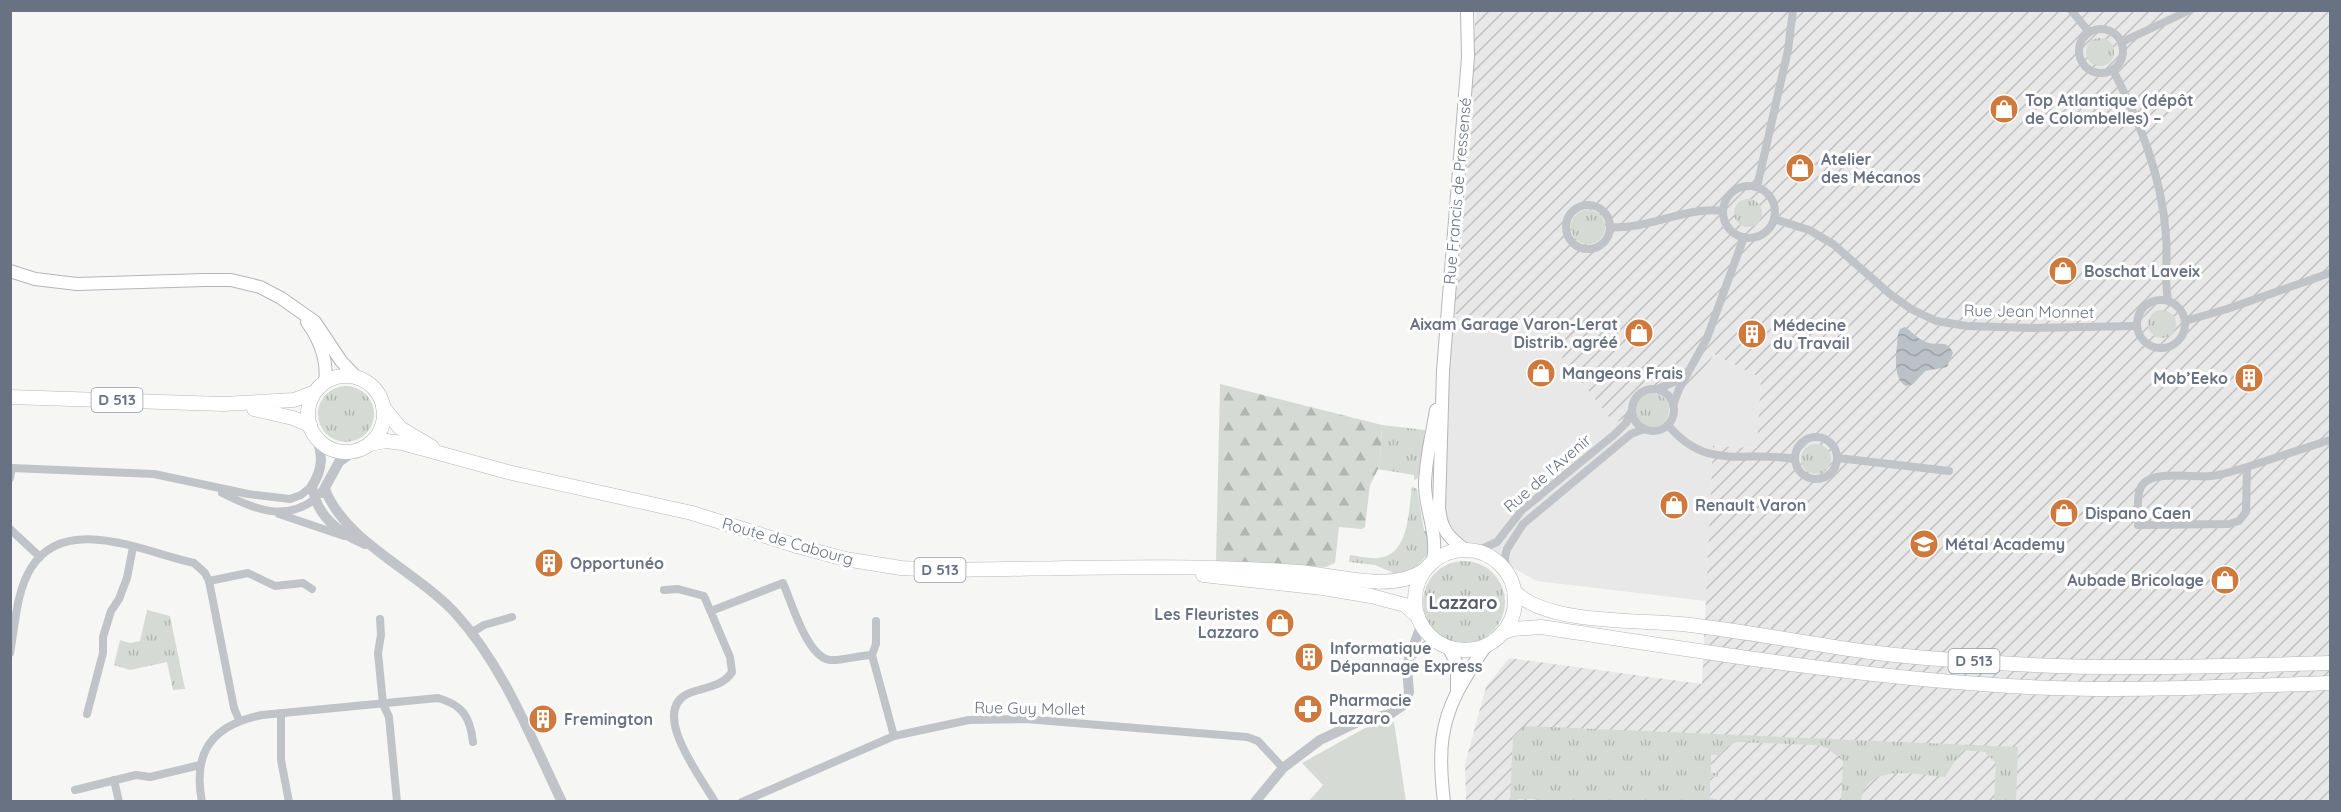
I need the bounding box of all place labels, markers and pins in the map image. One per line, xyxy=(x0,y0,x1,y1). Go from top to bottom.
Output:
place label: Top Atlantique (dépôt de Colombelles) – xyxy=(2025,90,2194,128)
shop icon: Top Atlantique (dépôt de Colombelles) – xyxy=(1988,93,2020,125)
place label: Atelier des Mécanos xyxy=(1821,149,1921,187)
shop icon: Atelier des Mécanos xyxy=(1784,152,1816,184)
shop icon: Boschat Laveix xyxy=(2047,255,2079,287)
place label: Boschat Laveix xyxy=(2084,261,2200,281)
place label: Aixam Garage Varon-Lerat Distrib. agréé xyxy=(1410,314,1618,352)
place label: Médecine du Travail xyxy=(1773,315,1850,353)
shop icon: Aixam Garage Varon-Lerat Distrib. agréé xyxy=(1623,317,1655,349)
building icon: Médecine du Travail xyxy=(1736,318,1768,350)
shop icon: Mangeons Frais xyxy=(1525,357,1557,389)
building icon: Mob’Eeko xyxy=(2233,362,2265,394)
place label: Mangeons Frais xyxy=(1562,363,1683,383)
place label: Mob’Eeko xyxy=(2153,368,2228,388)
shop icon: Renault Varon xyxy=(1658,489,1690,521)
place label: Renault Varon xyxy=(1695,495,1806,515)
shop icon: Dispano Caen xyxy=(2048,497,2080,529)
place label: Dispano Caen xyxy=(2085,503,2191,523)
school or university icon: Métal Academy xyxy=(1908,528,1940,560)
place label: Métal Academy xyxy=(1945,534,2065,554)
building icon: Opportunéo xyxy=(533,547,565,579)
place label: Opportunéo xyxy=(570,553,664,573)
shop icon: Aubade Bricolage xyxy=(2209,564,2241,596)
place label: Aubade Bricolage xyxy=(2067,570,2204,590)
place label: Les Fleuristes Lazzaro xyxy=(1154,604,1259,642)
shop icon: Les Fleuristes Lazzaro xyxy=(1264,607,1296,639)
place label: Informatique Dépannage Express xyxy=(1330,638,1483,676)
building icon: Informatique Dépannage Express xyxy=(1293,641,1325,673)
place label: Pharmacie Lazzaro xyxy=(1329,690,1411,728)
pharmacy icon: Pharmacie Lazzaro xyxy=(1292,693,1324,725)
building icon: Fremington xyxy=(527,703,559,735)
place label: Fremington xyxy=(564,709,653,729)

